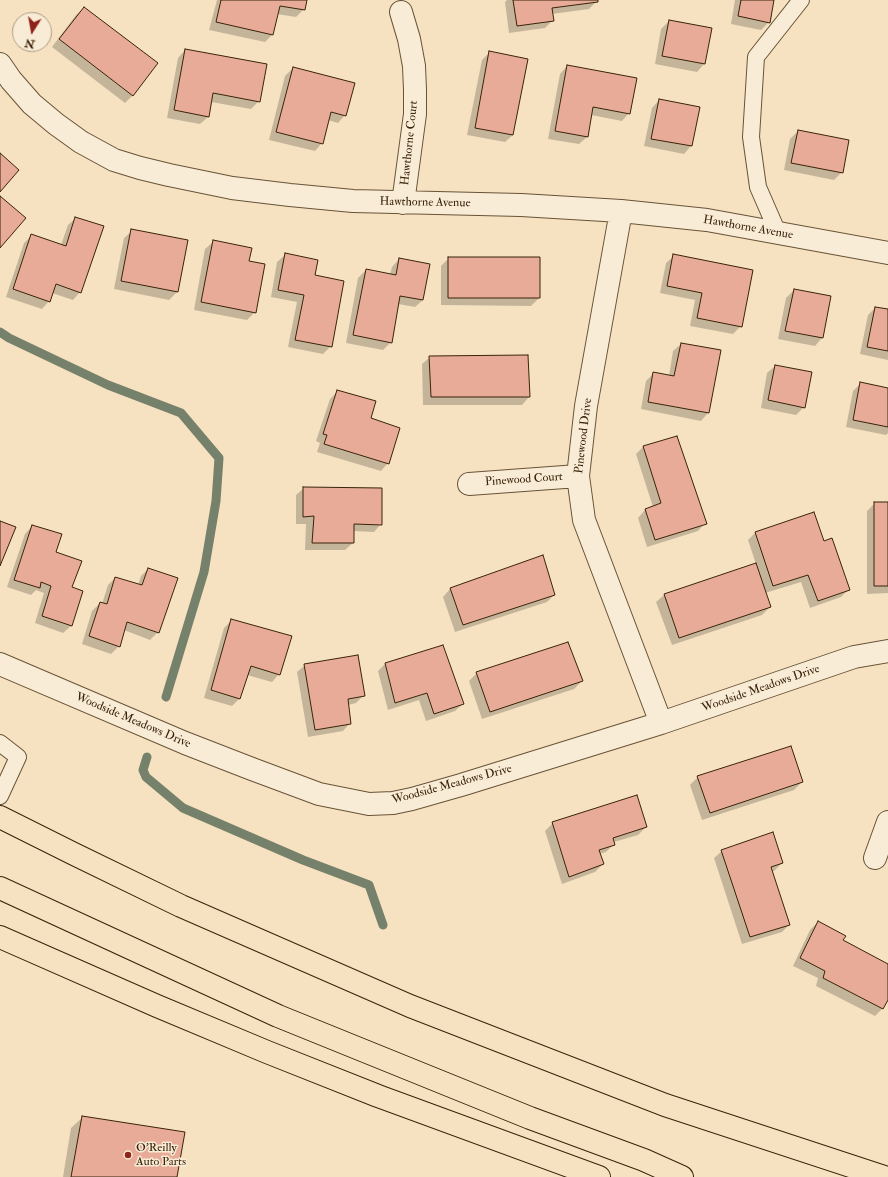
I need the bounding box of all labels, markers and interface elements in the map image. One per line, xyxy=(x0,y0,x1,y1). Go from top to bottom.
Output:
north arrow xyxy=(12,12,52,52)
text: N xyxy=(24,36,36,51)
street label: Hawthorne Court xyxy=(398,100,422,186)
street label: Hawthorne Avenue xyxy=(379,195,471,211)
street label: Hawthorne Avenue xyxy=(702,213,794,243)
street label: Pinewood Drive xyxy=(572,397,596,475)
street label: Pinewood Court xyxy=(485,470,563,490)
street label: Woodside Meadows Drive xyxy=(700,662,822,716)
street label: Woodside Meadows Drive xyxy=(73,690,193,752)
street label: Woodside Meadows Drive xyxy=(390,762,514,808)
place label: O'Reilly Auto Parts xyxy=(136,1141,186,1169)
marker: O'Reilly Auto Parts xyxy=(123,1150,133,1160)

